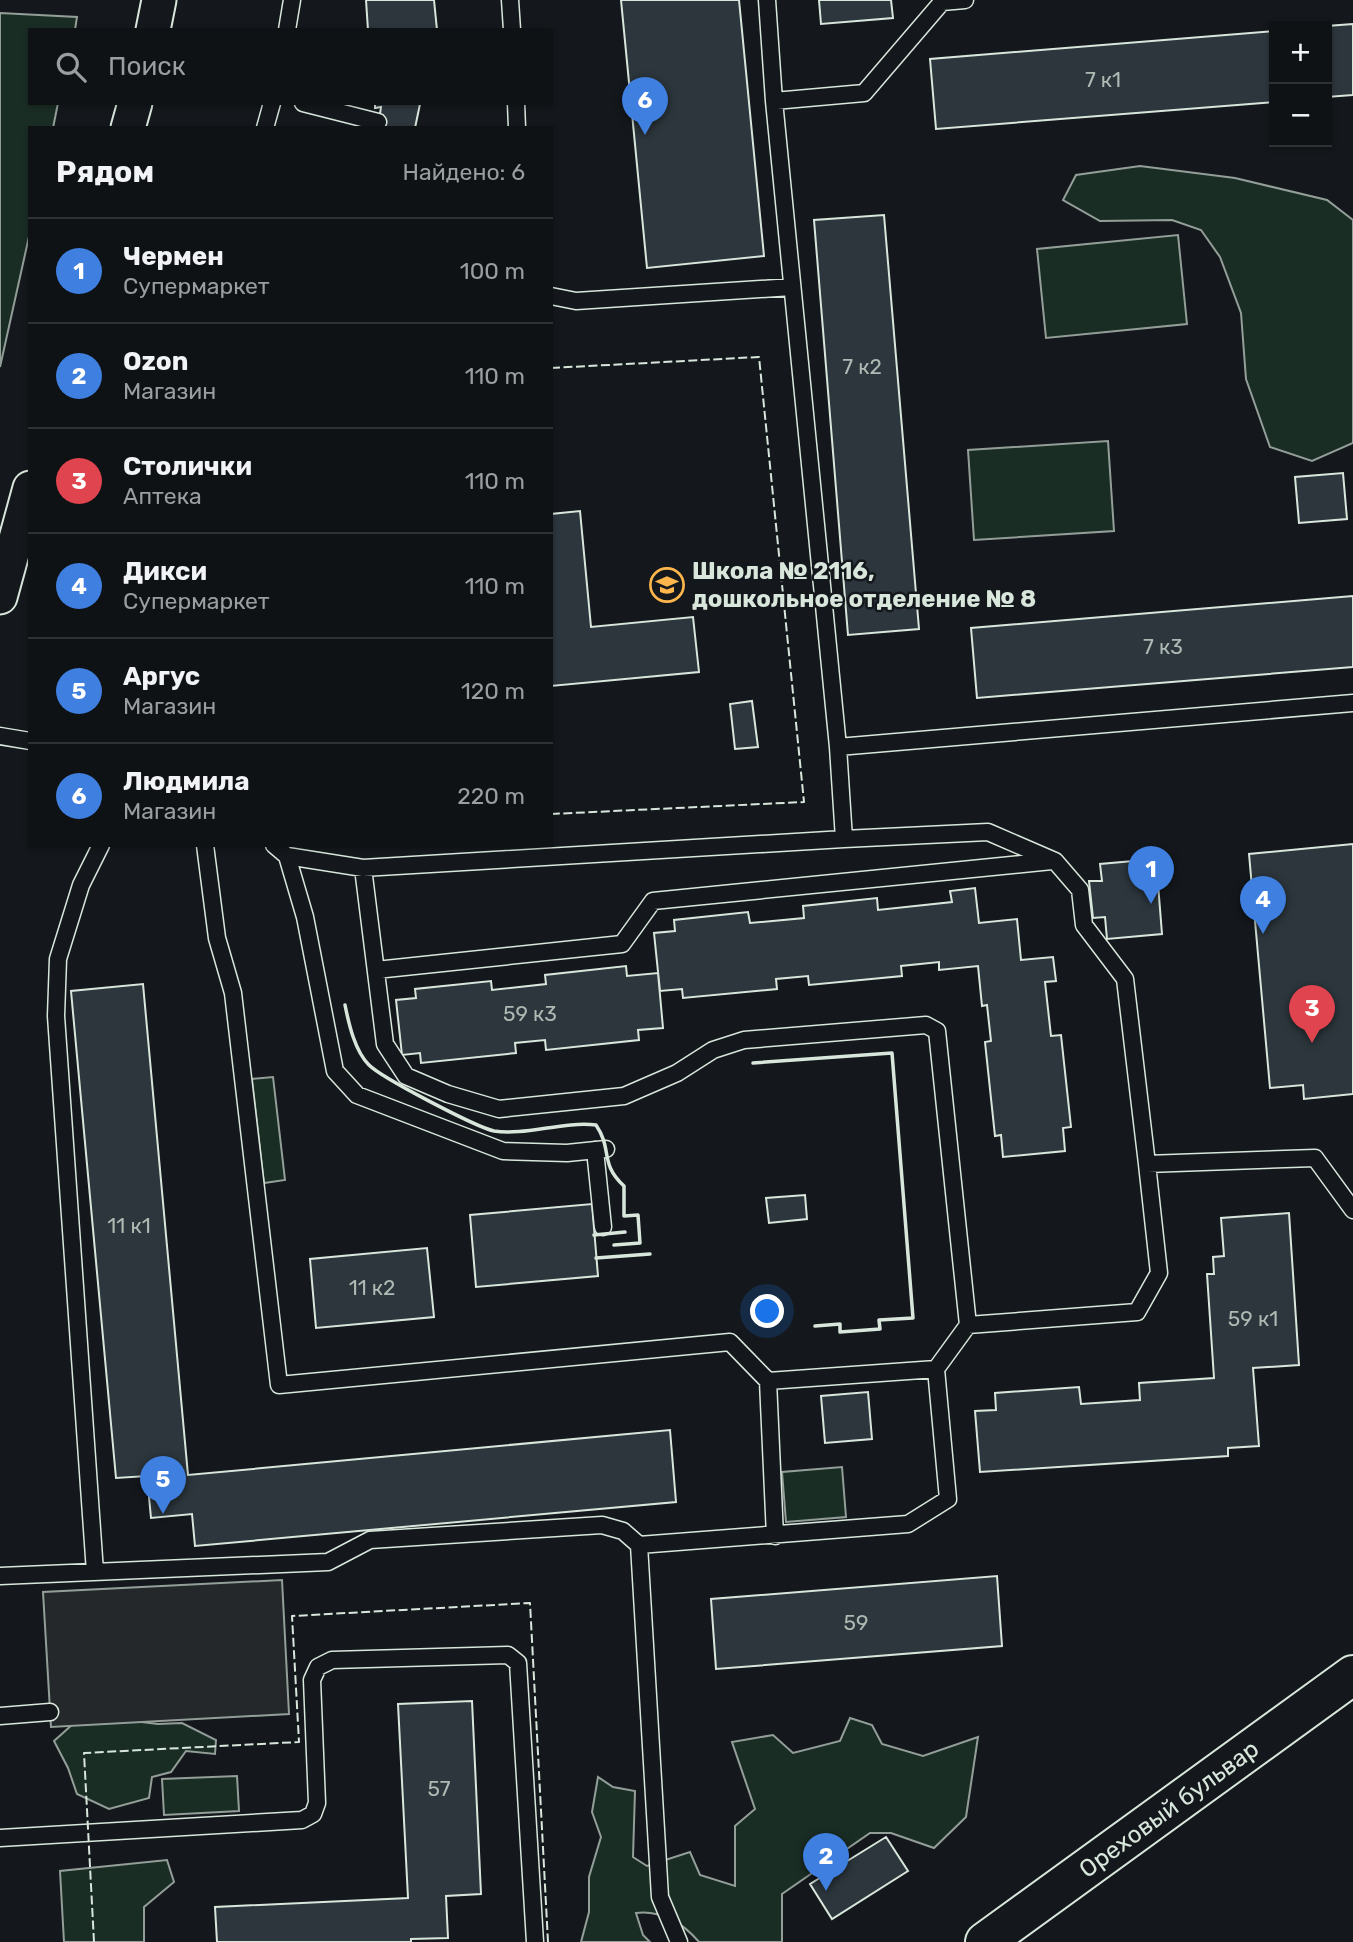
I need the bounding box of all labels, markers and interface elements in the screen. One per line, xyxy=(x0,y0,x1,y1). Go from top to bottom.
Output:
map controls xyxy=(1269,21,1332,147)
button: + xyxy=(1269,21,1332,84)
search box xyxy=(28,28,553,105)
icon: search xyxy=(52,48,90,86)
text: Поиск xyxy=(108,51,186,82)
house number: 7 к1 xyxy=(1085,67,1121,92)
pin: 6 xyxy=(622,77,668,135)
button: − xyxy=(1269,84,1332,147)
text: Рядом xyxy=(56,154,154,190)
text: Найдено: 6 xyxy=(403,158,525,186)
text: Чермен xyxy=(123,241,224,272)
text: 1 xyxy=(73,257,85,285)
text: 100 m xyxy=(460,257,525,285)
text: Супермаркет xyxy=(123,272,270,300)
text: Ozon xyxy=(123,346,188,377)
house number: 7 к2 xyxy=(842,354,882,379)
text: 2 xyxy=(72,362,86,390)
text: 110 m xyxy=(465,362,525,390)
text: Магазин xyxy=(123,377,216,405)
text: Столички xyxy=(123,451,252,482)
text: 3 xyxy=(71,467,87,495)
text: 110 m xyxy=(465,467,525,495)
text: Аптека xyxy=(123,482,202,510)
text: Дикси xyxy=(123,556,207,587)
place label: Школа № 2116, дошкольное отделение № 8 xyxy=(692,557,1036,613)
school or university icon: Школа № 2116, дошкольное отделение № 8 xyxy=(648,566,686,604)
text: 4 xyxy=(71,572,87,600)
text: 110 m xyxy=(465,572,525,600)
text: Супермаркет xyxy=(123,587,270,615)
house number: 7 к3 xyxy=(1143,634,1183,659)
text: Аргус xyxy=(123,661,200,692)
text: 5 xyxy=(72,677,86,705)
text: 120 m xyxy=(461,677,525,705)
text: Магазин xyxy=(123,692,216,720)
text: Людмила xyxy=(123,766,250,797)
text: 6 xyxy=(72,782,86,810)
text: 220 m xyxy=(457,782,525,810)
text: Магазин xyxy=(123,797,216,825)
pin: 1 xyxy=(1128,846,1174,904)
pin: 4 xyxy=(1240,876,1286,934)
pin: 3 xyxy=(1289,985,1335,1043)
house number: 59 к3 xyxy=(503,1001,557,1026)
house number: 11 к1 xyxy=(107,1213,151,1238)
house number: 11 к2 xyxy=(349,1275,395,1300)
your location xyxy=(750,1294,784,1328)
house number: 59 к1 xyxy=(1228,1306,1278,1331)
pin: 5 xyxy=(140,1456,186,1514)
house number: 59 xyxy=(844,1610,868,1635)
street label: Ореховый бульвар xyxy=(1074,1734,1264,1884)
house number: 57 xyxy=(427,1776,451,1801)
pin: 2 xyxy=(803,1833,849,1891)

